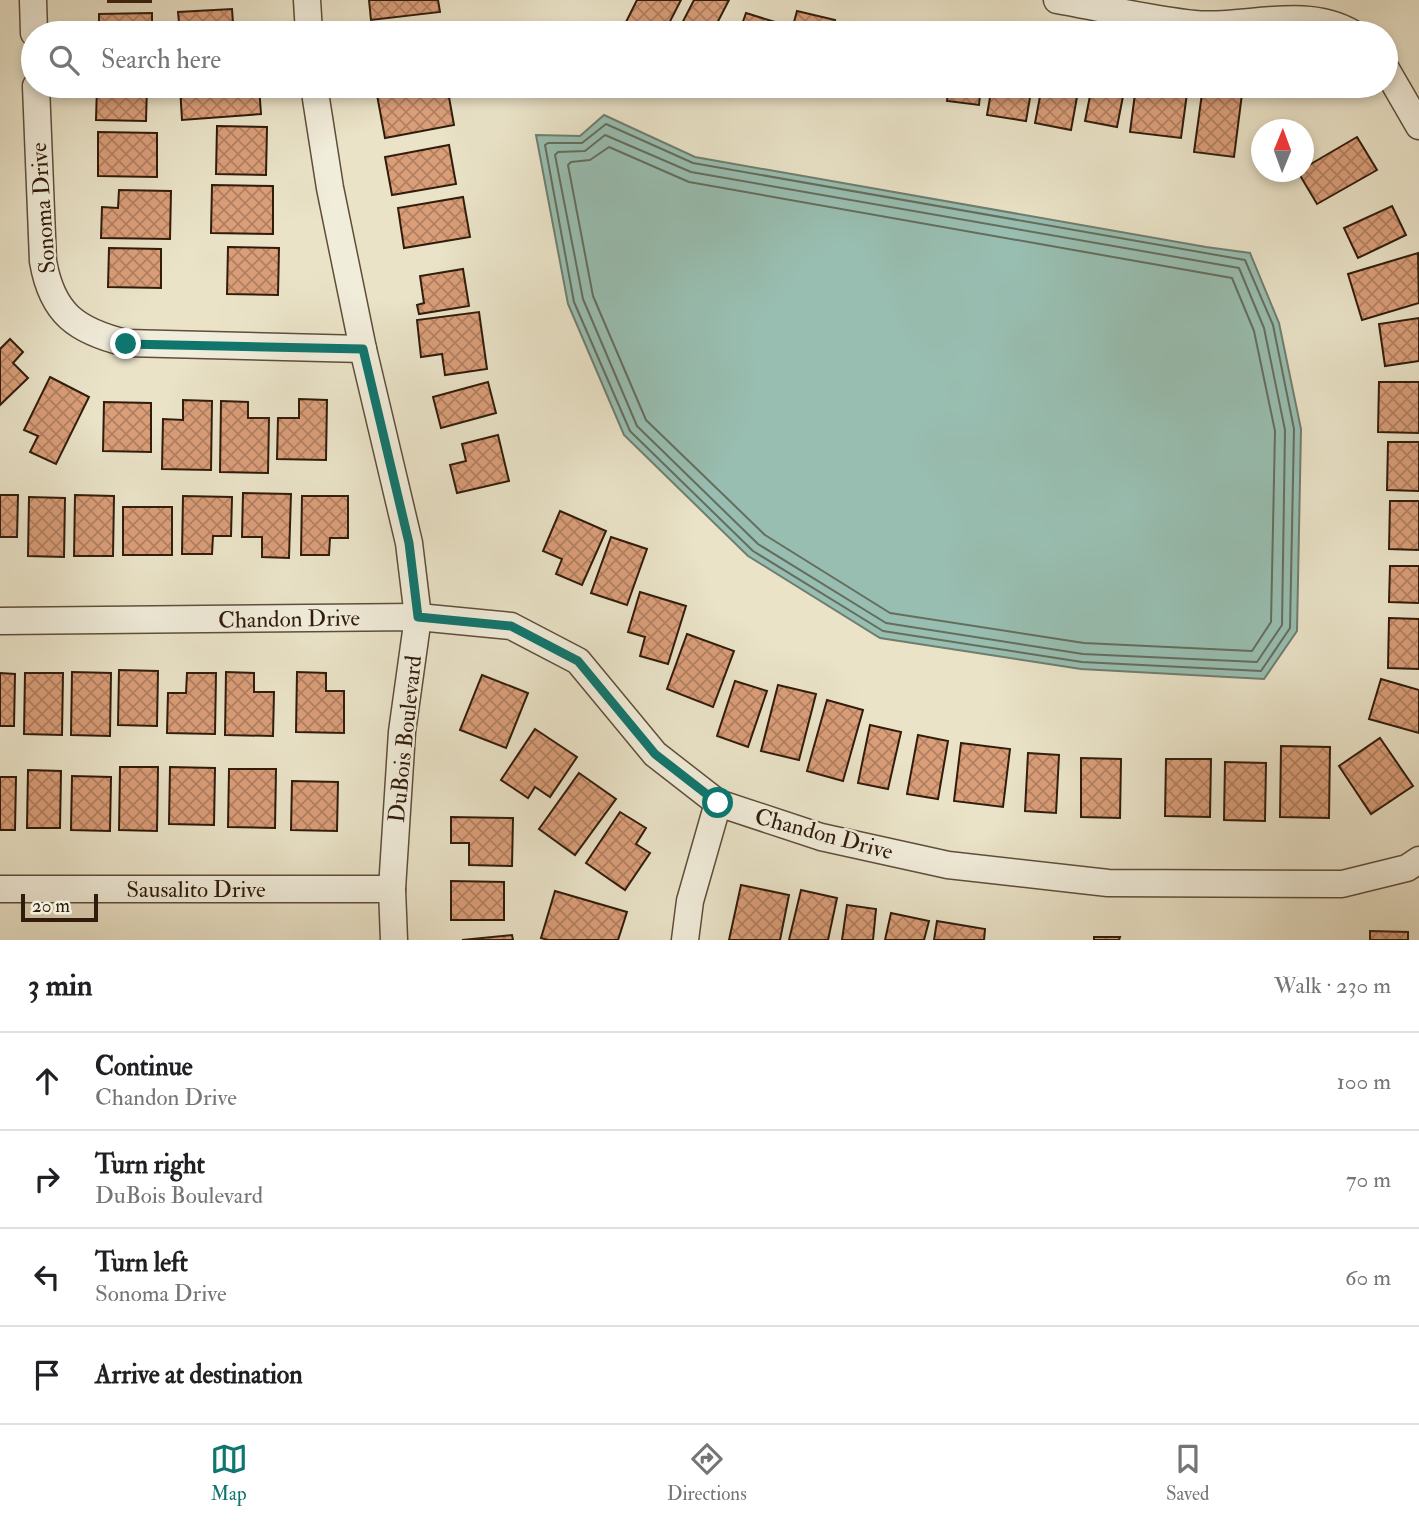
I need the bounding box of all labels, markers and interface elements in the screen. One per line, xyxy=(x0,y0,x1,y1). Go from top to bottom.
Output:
search box xyxy=(21,21,1398,98)
icon: search xyxy=(45,41,83,79)
text: Search here xyxy=(101,44,221,76)
north arrow xyxy=(1251,119,1314,182)
street label: Sonoma Drive xyxy=(24,141,62,275)
route end xyxy=(110,328,141,359)
street label: Chandon Drive xyxy=(218,603,361,635)
street label: DuBois Boulevard xyxy=(382,654,428,824)
route start xyxy=(702,787,733,818)
street label: Chandon Drive xyxy=(752,802,897,866)
street label: Sausalito Drive xyxy=(126,875,266,904)
scale bar xyxy=(21,891,98,923)
text: 20 m xyxy=(32,894,70,918)
text: 3 min xyxy=(28,967,93,1004)
text: Walk · 230 m xyxy=(1274,971,1391,1000)
text: Continue xyxy=(95,1051,193,1083)
icon: ahead xyxy=(28,1062,66,1100)
text: 100 m xyxy=(1337,1067,1391,1096)
text: Chandon Drive xyxy=(95,1083,237,1112)
text: Turn right xyxy=(95,1149,205,1181)
icon: right xyxy=(28,1160,66,1198)
text: 70 m xyxy=(1346,1165,1391,1194)
text: DuBois Boulevard xyxy=(95,1181,263,1210)
text: Turn left xyxy=(95,1247,188,1279)
icon: left xyxy=(28,1258,66,1296)
text: 60 m xyxy=(1345,1263,1391,1292)
text: Sonoma Drive xyxy=(95,1279,227,1308)
icon: arrive xyxy=(28,1356,66,1394)
text: Arrive at destination xyxy=(95,1359,303,1391)
tab: Map xyxy=(210,1440,248,1506)
tab: Directions xyxy=(667,1440,747,1506)
tab: Saved xyxy=(1166,1440,1209,1506)

